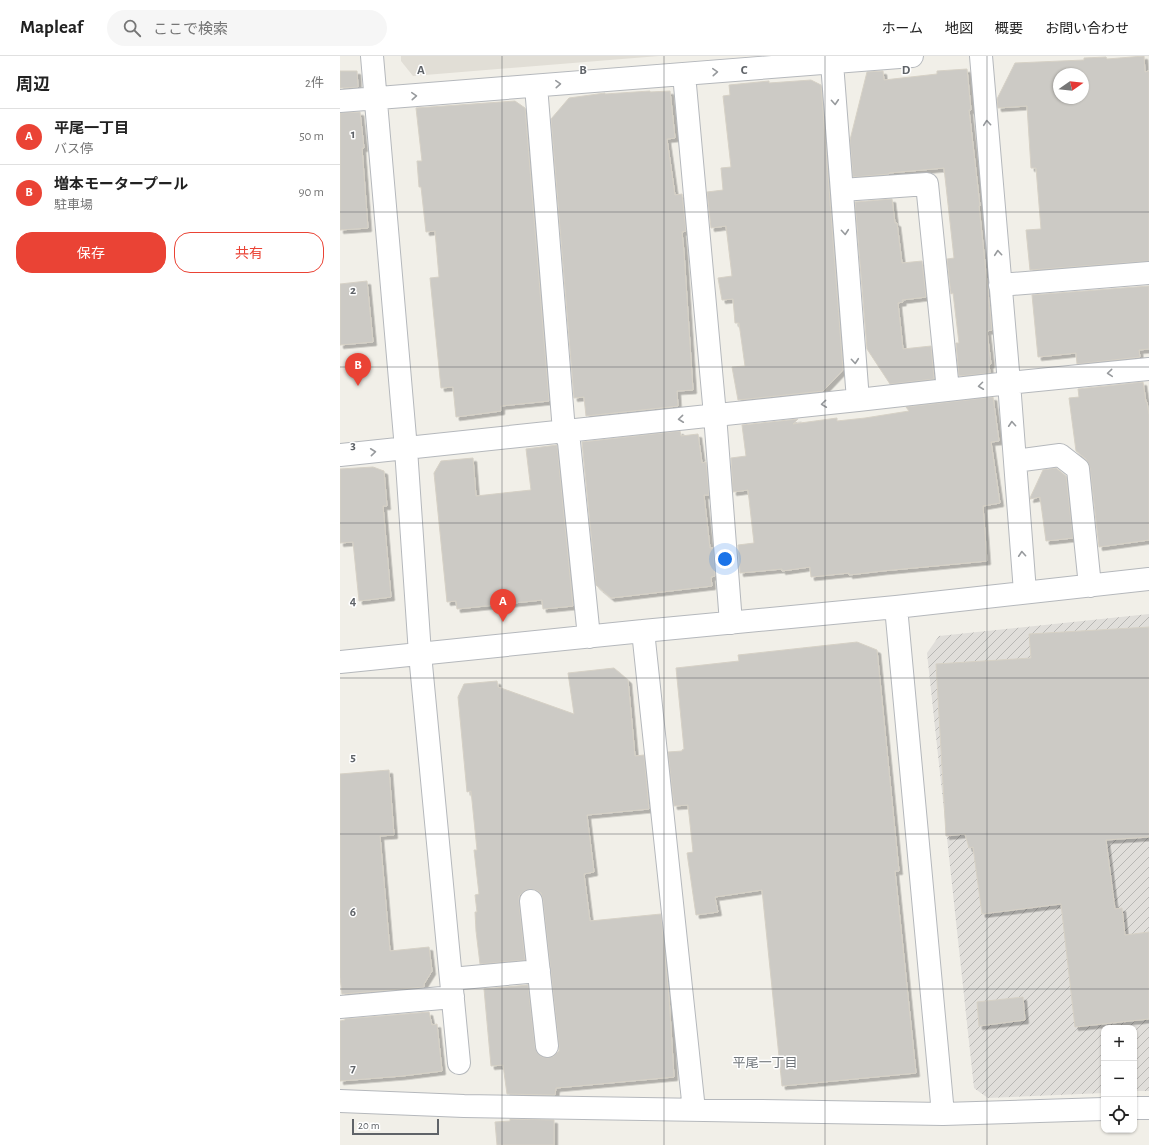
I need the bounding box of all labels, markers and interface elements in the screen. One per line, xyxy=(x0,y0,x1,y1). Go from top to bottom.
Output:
search box xyxy=(107,10,387,46)
icon: search xyxy=(121,17,143,39)
text: Mapleaf xyxy=(20,18,83,37)
text: ここで検索 xyxy=(153,22,228,37)
text: ホーム xyxy=(881,22,923,36)
text: 地図 xyxy=(945,22,973,36)
text: 概要 xyxy=(995,22,1023,36)
text: お問い合わせ xyxy=(1045,22,1129,36)
text: A xyxy=(417,64,425,77)
text: B xyxy=(579,64,587,77)
text: C xyxy=(741,64,748,77)
text: D xyxy=(902,64,911,77)
one-way arrow xyxy=(712,68,718,77)
north arrow xyxy=(1053,68,1089,104)
text: 周辺 xyxy=(16,76,50,93)
text: 2件 xyxy=(305,77,324,90)
one-way arrow xyxy=(555,80,561,89)
one-way arrow xyxy=(411,91,417,100)
one-way arrow xyxy=(830,99,839,105)
one-way arrow xyxy=(982,120,991,126)
text: 平尾一丁目 xyxy=(54,121,129,136)
text: 1 xyxy=(351,128,355,141)
text: A xyxy=(25,130,33,143)
text: 50 m xyxy=(299,130,324,143)
text: バス停 xyxy=(54,143,93,156)
text: 増本モータープール xyxy=(54,177,188,192)
text: B xyxy=(25,186,33,199)
text: 90 m xyxy=(298,186,324,199)
text: 駐車場 xyxy=(54,199,93,212)
one-way arrow xyxy=(841,229,850,235)
button: 保存 xyxy=(16,232,166,273)
button: 共有 xyxy=(174,232,324,273)
one-way arrow xyxy=(993,250,1002,256)
text: 2 xyxy=(350,284,356,297)
pin: B xyxy=(345,353,371,386)
one-way arrow xyxy=(851,358,860,364)
one-way arrow xyxy=(1107,368,1113,377)
one-way arrow xyxy=(978,381,984,390)
one-way arrow xyxy=(821,399,827,408)
one-way arrow xyxy=(678,414,684,423)
one-way arrow xyxy=(1008,421,1017,427)
text: 3 xyxy=(350,439,356,452)
one-way arrow xyxy=(370,448,376,457)
your location xyxy=(715,549,735,569)
one-way arrow xyxy=(1018,551,1027,557)
pin: A xyxy=(490,589,516,622)
text: 4 xyxy=(350,595,357,608)
text: 5 xyxy=(350,751,356,764)
text: 6 xyxy=(350,906,356,919)
map controls xyxy=(1101,1025,1137,1133)
button: + xyxy=(1101,1025,1137,1061)
district label: 平尾一丁目 xyxy=(732,1056,798,1070)
button: − xyxy=(1101,1061,1137,1097)
text: 7 xyxy=(350,1062,356,1075)
button: locate xyxy=(1101,1097,1137,1133)
scale bar xyxy=(352,1117,439,1136)
text: 20 m xyxy=(358,1120,379,1131)

